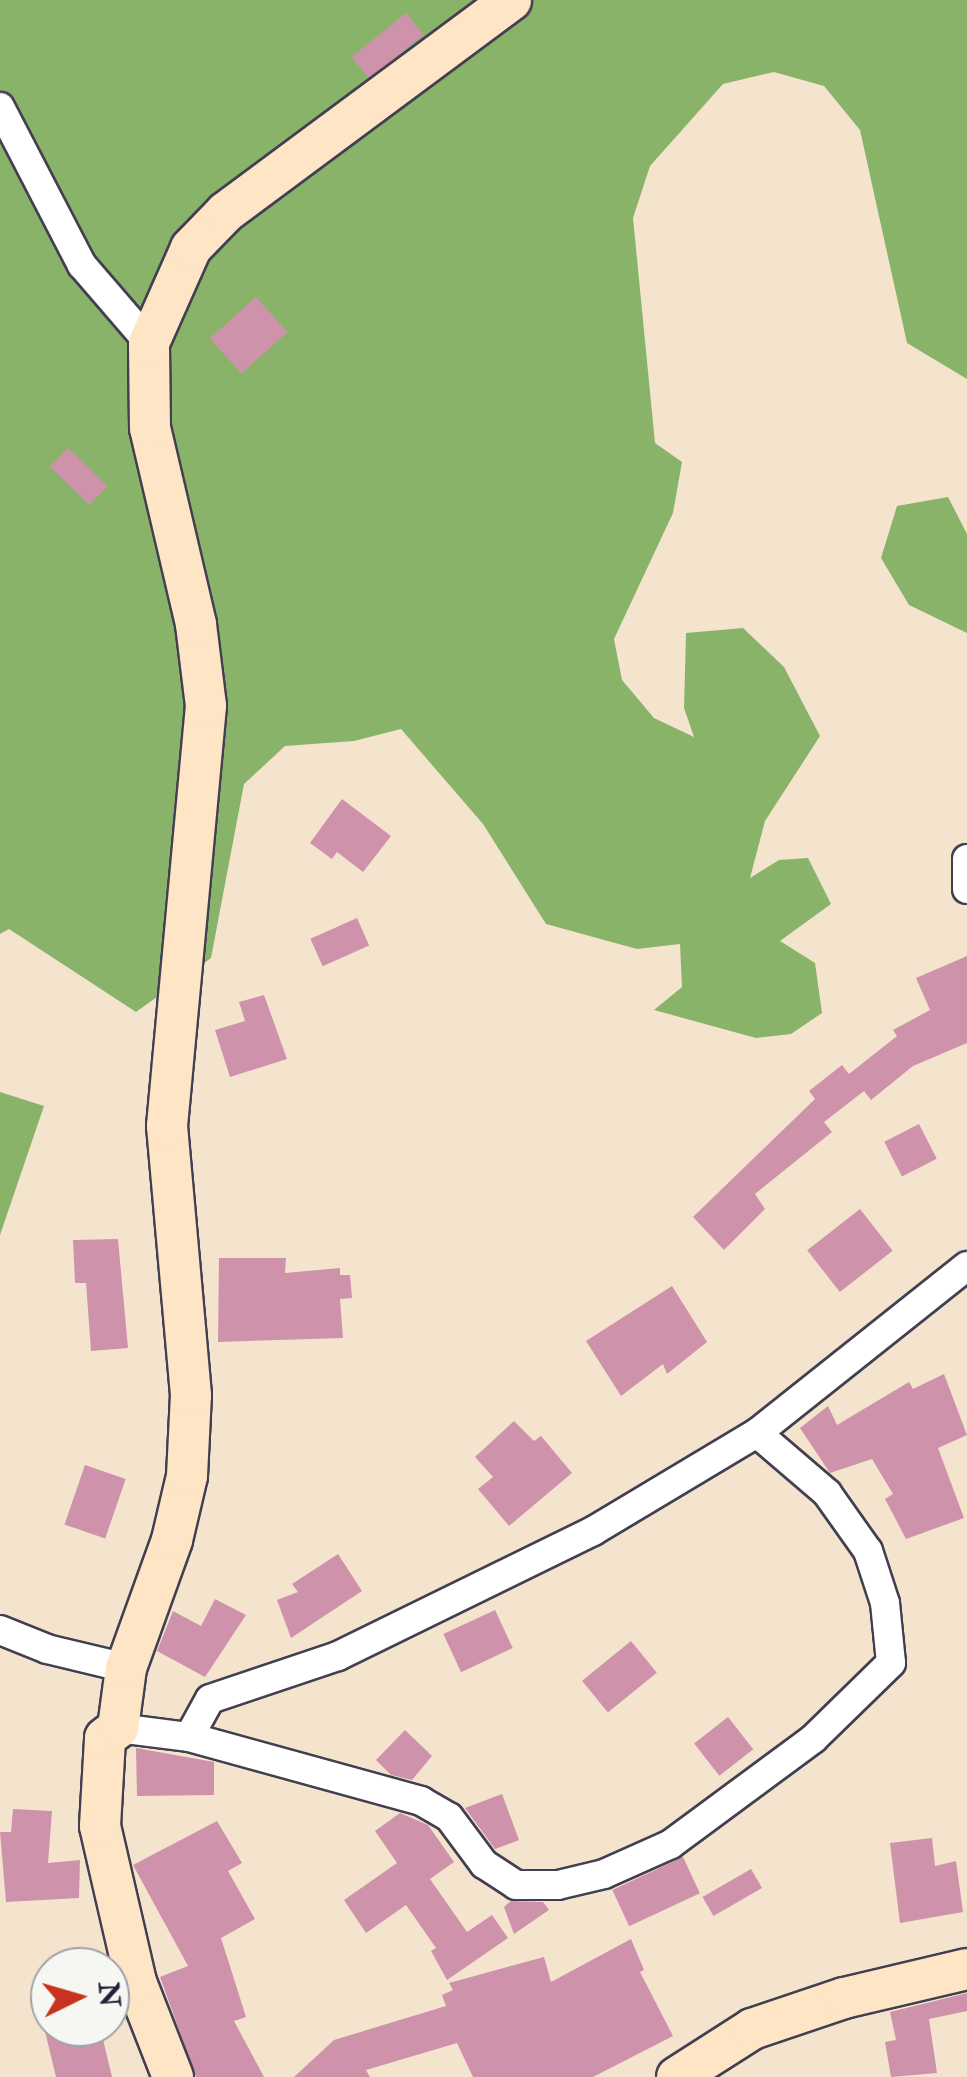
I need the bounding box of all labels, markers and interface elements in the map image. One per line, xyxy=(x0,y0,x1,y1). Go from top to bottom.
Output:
north arrow xyxy=(30,1947,130,2047)
text: N xyxy=(90,1980,127,2009)

